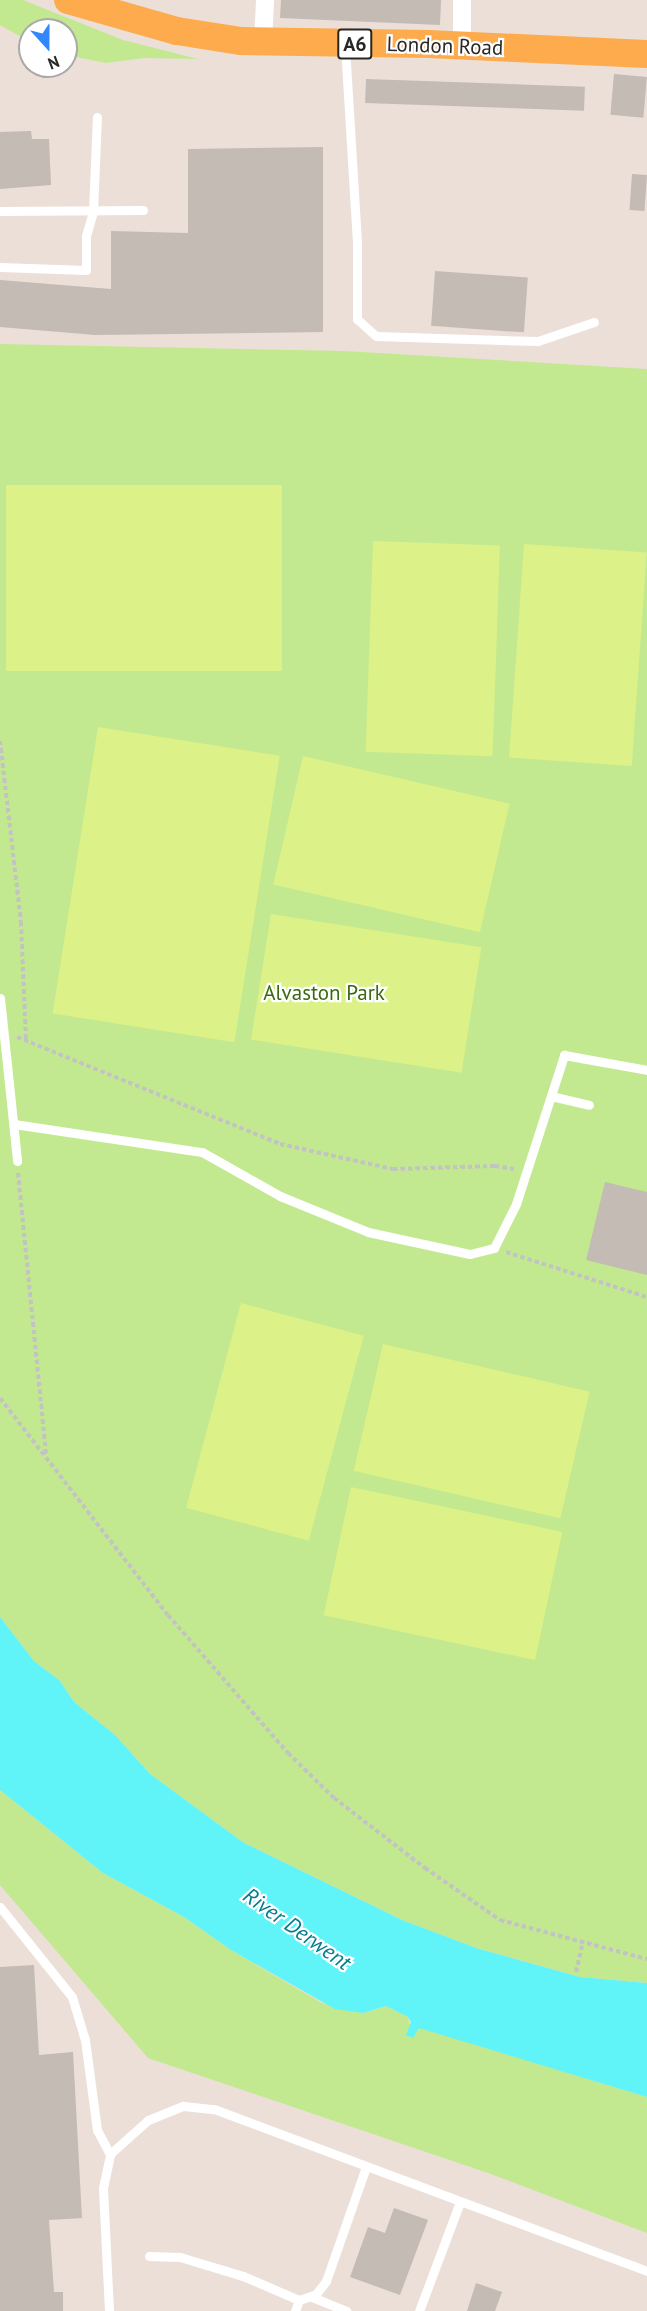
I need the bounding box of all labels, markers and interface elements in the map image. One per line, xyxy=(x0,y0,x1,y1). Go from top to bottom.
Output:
north arrow xyxy=(18,18,78,78)
road number: A6 xyxy=(337,27,373,61)
street label: London Road xyxy=(386,31,504,61)
text: N xyxy=(45,52,62,74)
park label: Alvaston Park xyxy=(263,980,385,1006)
water label: River Derwent xyxy=(238,1882,356,1976)

